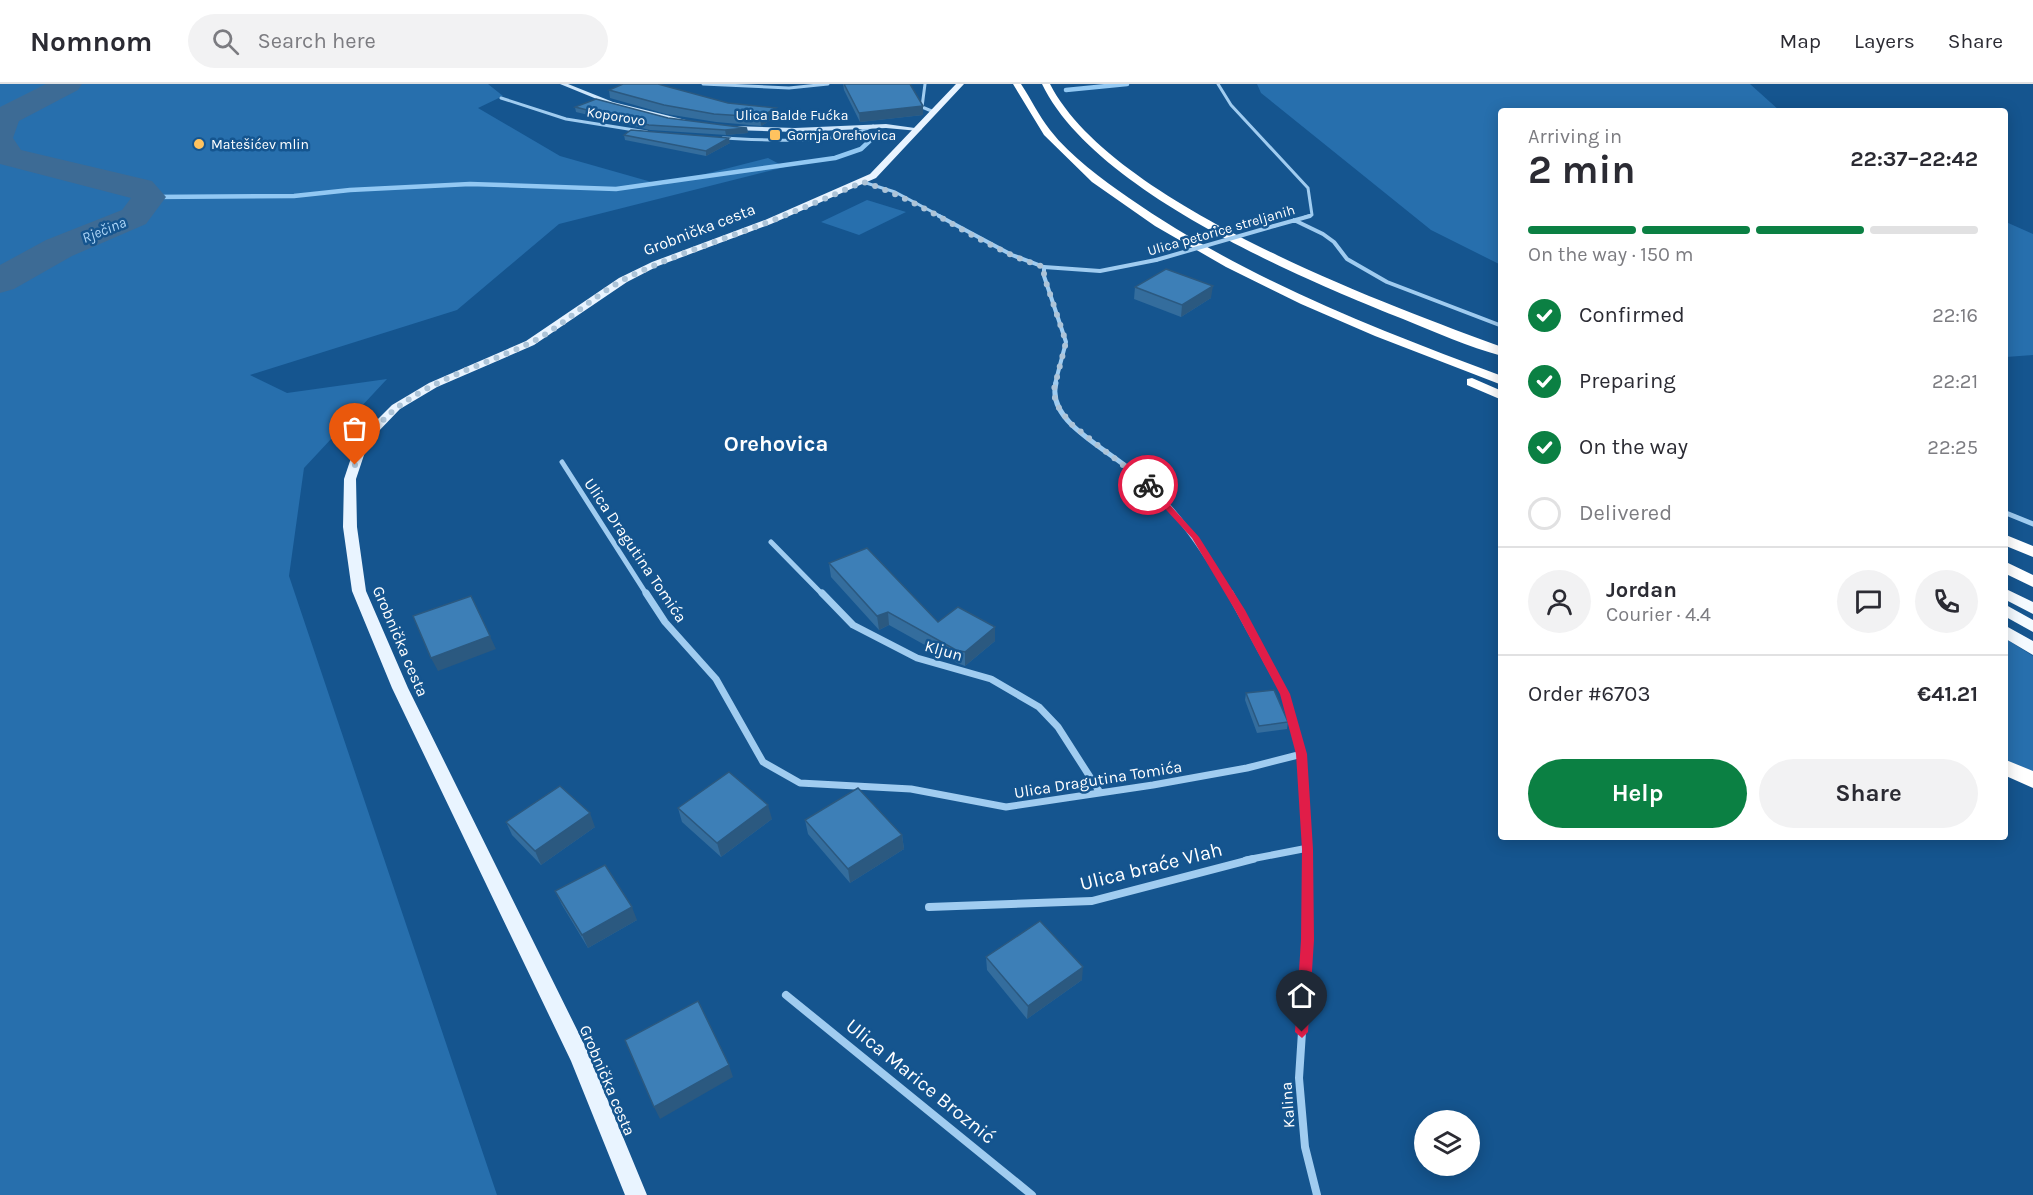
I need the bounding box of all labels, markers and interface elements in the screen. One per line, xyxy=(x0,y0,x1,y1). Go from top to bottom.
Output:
search box xyxy=(188,14,608,68)
text: Nomnom xyxy=(30,25,152,58)
icon: search xyxy=(209,25,242,58)
text: Search here xyxy=(257,28,376,54)
text: Map xyxy=(1779,29,1821,53)
text: Layers xyxy=(1854,29,1915,53)
text: Share xyxy=(1948,29,2003,53)
street label: Koporovo xyxy=(585,103,647,130)
street label: Ulica Balde Fućka xyxy=(736,107,848,124)
text: Arriving in xyxy=(1528,125,1622,148)
place label: Gornja Orehovica xyxy=(787,127,896,144)
marker: Gornja Orehovica xyxy=(768,128,782,142)
place label: Matešićev mlin xyxy=(211,136,309,153)
marker: Matešićev mlin xyxy=(192,137,206,151)
text: 22:37–22:42 xyxy=(1850,146,1978,172)
text: 2 min xyxy=(1528,147,1636,193)
street label: Grobnička cesta xyxy=(641,199,758,260)
street label: Ulica petorice streljanih xyxy=(1145,201,1297,260)
water label: Rječina xyxy=(79,213,129,247)
text: On the way · 150 m xyxy=(1528,243,1693,266)
icon: check xyxy=(1528,299,1561,332)
text: Confirmed xyxy=(1579,302,1685,328)
text: 22:16 xyxy=(1932,304,1978,327)
icon: check xyxy=(1528,365,1561,398)
text: Preparing xyxy=(1579,368,1676,394)
text: 22:21 xyxy=(1932,370,1978,393)
pin xyxy=(329,403,380,465)
icon: bag xyxy=(338,412,371,445)
district label: Orehovica xyxy=(724,431,828,457)
icon: check xyxy=(1528,431,1561,464)
text: On the way xyxy=(1579,434,1688,460)
text: 22:25 xyxy=(1927,436,1978,459)
courier xyxy=(1118,455,1178,515)
icon: bike xyxy=(1132,469,1165,502)
street label: Ulica Dragutina Tomića xyxy=(580,475,691,626)
text: Delivered xyxy=(1579,500,1672,526)
button: person xyxy=(1528,570,1591,633)
button: chat xyxy=(1837,570,1900,633)
button: phone xyxy=(1915,570,1978,633)
text: Jordan xyxy=(1606,577,1677,603)
street label: Grobnička cesta xyxy=(369,583,432,699)
text: Courier · 4.4 xyxy=(1606,603,1711,626)
street label: Kljun xyxy=(923,636,965,665)
text: Order #6703 xyxy=(1528,681,1650,707)
text: €41.21 xyxy=(1917,681,1978,707)
street label: Ulica Dragutina Tomića xyxy=(1013,757,1183,802)
button: Help xyxy=(1528,759,1747,828)
button: Share xyxy=(1759,759,1978,828)
street label: Ulica braće Vlah xyxy=(1077,838,1225,895)
pin xyxy=(1276,970,1327,1032)
icon: home xyxy=(1285,979,1318,1012)
street label: Ulica Marice Broznić xyxy=(841,1014,1000,1149)
street label: Grobnička cesta xyxy=(576,1022,639,1138)
street label: Kalina xyxy=(1276,1081,1299,1129)
map controls xyxy=(1414,1110,1480,1176)
button: layers xyxy=(1414,1110,1480,1176)

